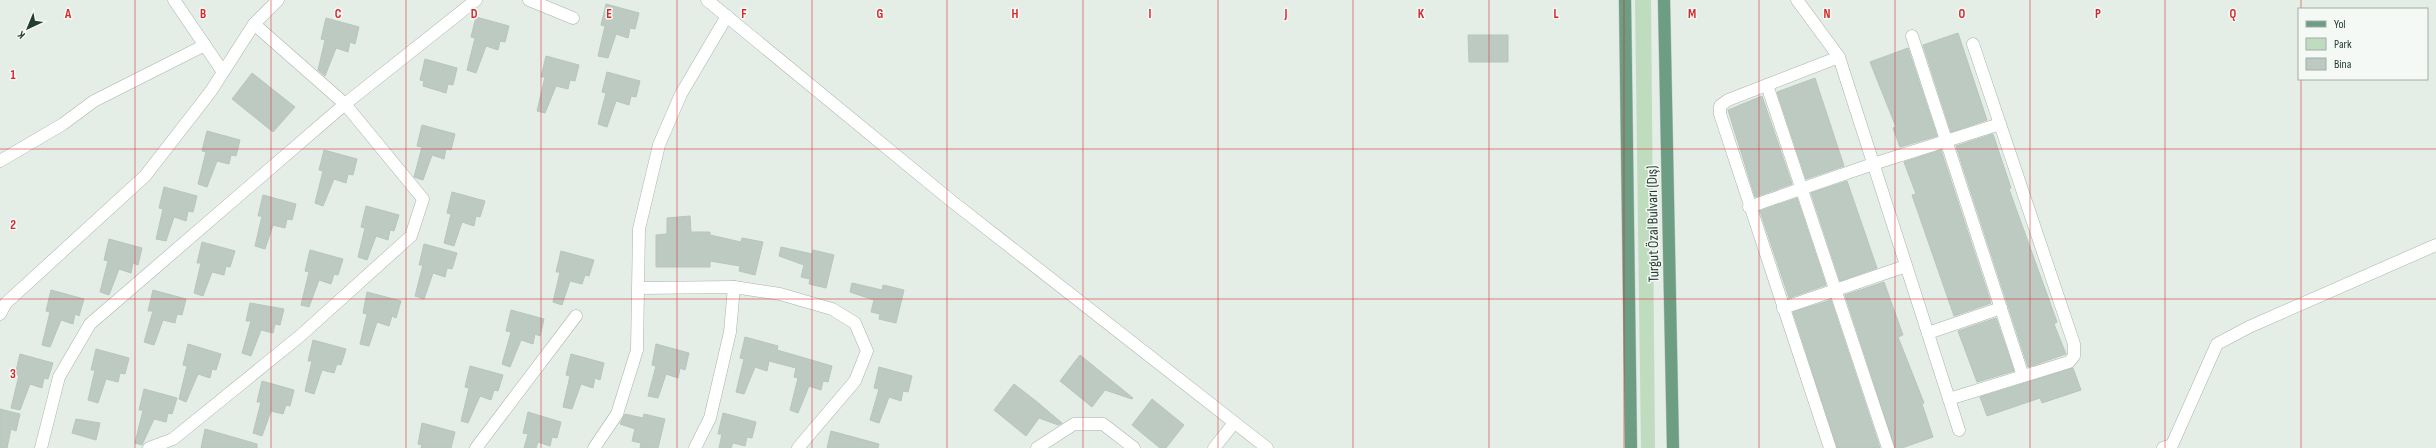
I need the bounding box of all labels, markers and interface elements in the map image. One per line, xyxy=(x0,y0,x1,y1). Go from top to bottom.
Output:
text: A xyxy=(64,6,72,22)
text: B xyxy=(200,6,206,22)
text: C xyxy=(335,6,342,22)
text: D xyxy=(471,6,478,22)
text: E xyxy=(606,6,612,22)
text: F xyxy=(741,6,747,22)
text: G xyxy=(877,6,884,22)
text: H xyxy=(1012,6,1019,22)
text: I xyxy=(1149,6,1152,22)
text: J xyxy=(1284,6,1288,22)
text: K xyxy=(1418,6,1425,22)
text: L xyxy=(1553,6,1559,22)
text: M xyxy=(1688,6,1696,22)
text: N xyxy=(1824,6,1831,22)
text: O xyxy=(1959,6,1966,22)
text: P xyxy=(2095,6,2101,22)
text: Q xyxy=(2230,6,2237,22)
north arrow xyxy=(8,8,48,48)
legend xyxy=(2298,8,2428,80)
text: Yol xyxy=(2334,17,2346,32)
text: K xyxy=(15,28,28,41)
text: Park xyxy=(2334,37,2352,52)
text: Bina xyxy=(2334,57,2352,72)
text: 1 xyxy=(10,67,16,83)
street label: Turgut Özal Bulvarı (Dış) xyxy=(1642,165,1664,283)
text: 2 xyxy=(10,217,16,233)
text: 3 xyxy=(10,366,16,382)

